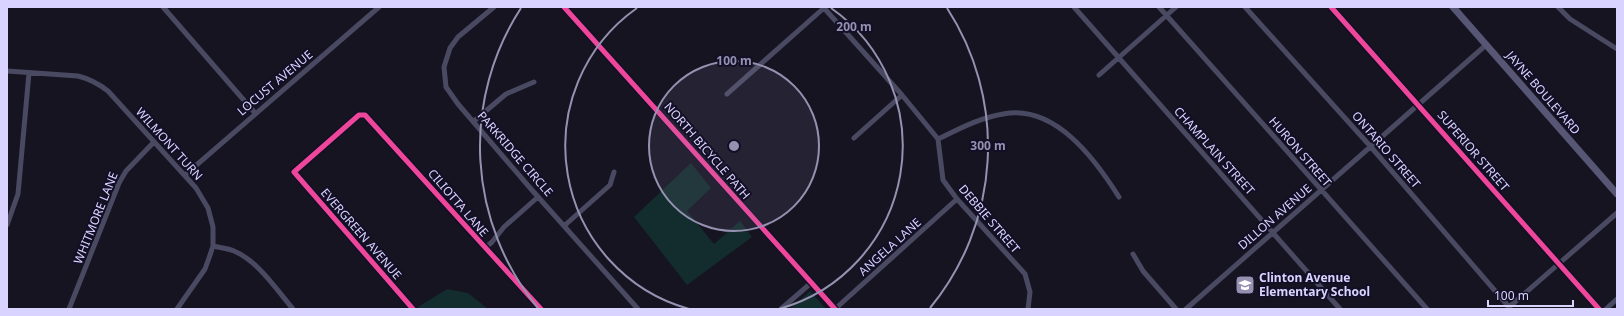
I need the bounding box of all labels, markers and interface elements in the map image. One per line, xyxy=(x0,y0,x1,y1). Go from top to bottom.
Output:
text: 200 m xyxy=(836,18,872,35)
street label: LOCUST AVENUE xyxy=(233,46,316,119)
street label: JAYNE BOULEVARD xyxy=(1502,47,1585,138)
text: 100 m xyxy=(716,52,752,69)
street label: NORTH BICYCLE PATH xyxy=(660,99,754,203)
street label: CHAMPLAIN STREET xyxy=(1170,103,1259,199)
street label: WILMONT TURN xyxy=(132,104,207,184)
street label: PARKRIDGE CIRCLE xyxy=(474,107,557,200)
street label: SUPERIOR STREET xyxy=(1434,107,1513,195)
street label: ONTARIO STREET xyxy=(1348,108,1425,192)
street label: HURON STREET xyxy=(1265,113,1336,191)
text: 300 m xyxy=(970,137,1006,154)
centre of rings xyxy=(727,139,741,153)
street label: CILIOTTA LANE xyxy=(424,165,492,240)
street label: WHITMORE LANE xyxy=(69,169,122,266)
street label: DILLON AVENUE xyxy=(1234,180,1315,253)
street label: DEBBIE STREET xyxy=(955,181,1024,257)
street label: EVERGREEN AVENUE xyxy=(317,185,406,283)
street label: ANGELA LANE xyxy=(855,214,925,279)
place label: Clinton Avenue Elementary School xyxy=(1259,269,1370,300)
school or university icon: Clinton Avenue Elementary School xyxy=(1234,274,1256,296)
scale bar xyxy=(1488,282,1573,308)
text: 100 m xyxy=(1494,287,1529,304)

